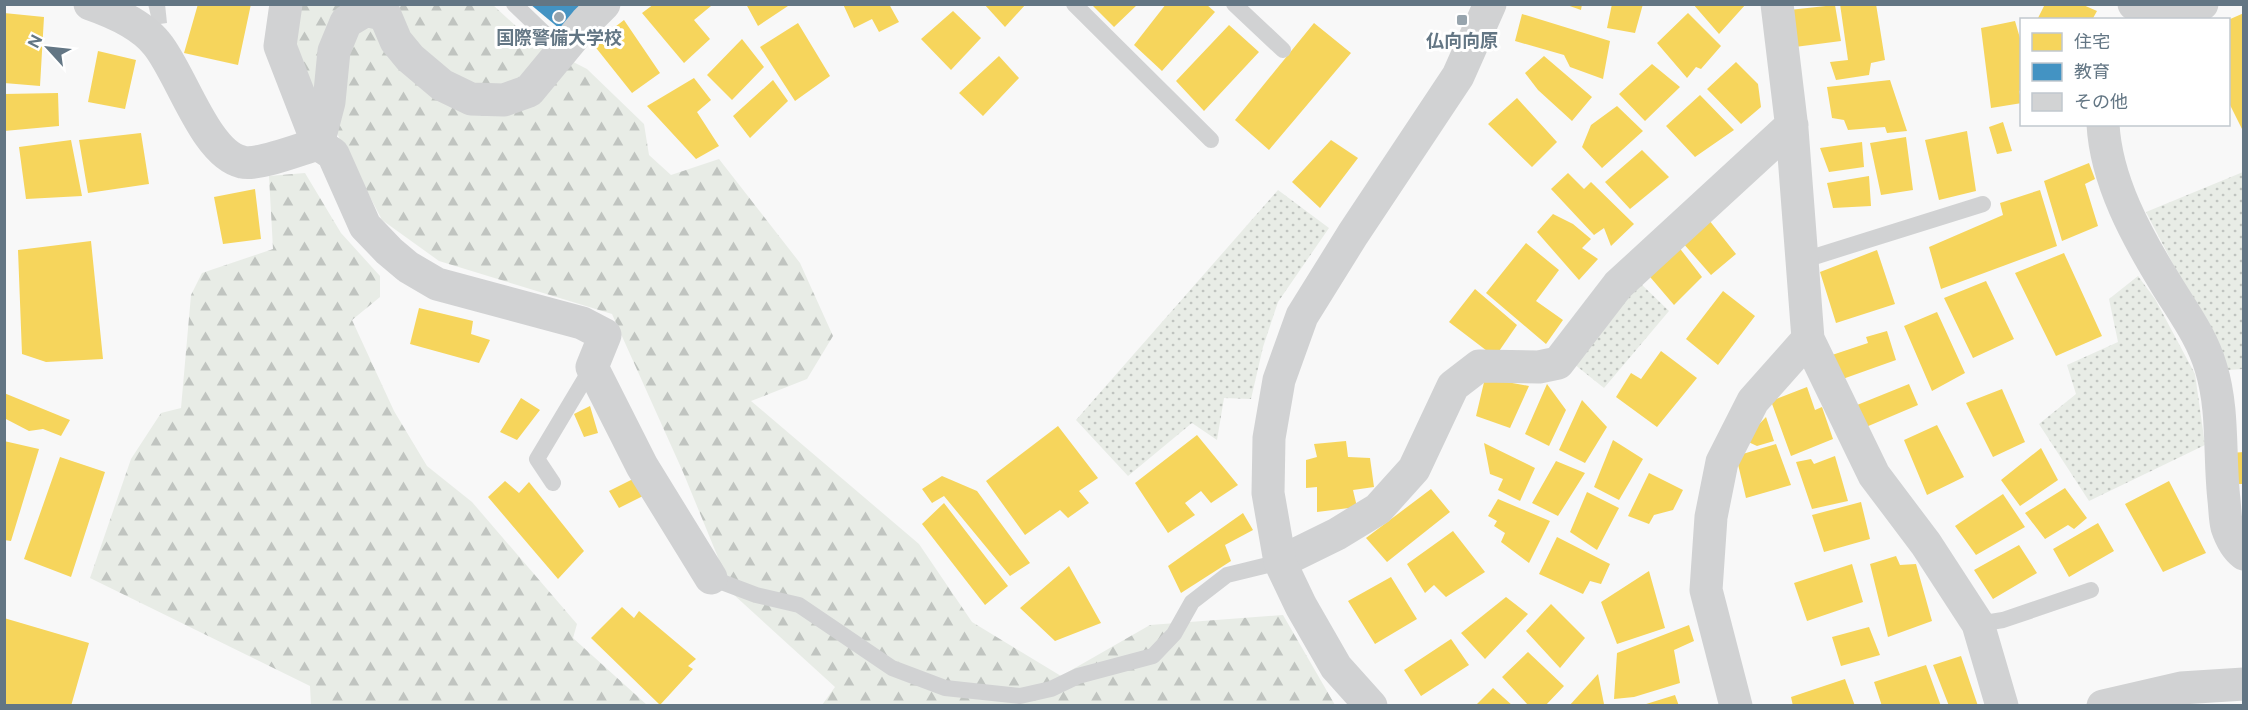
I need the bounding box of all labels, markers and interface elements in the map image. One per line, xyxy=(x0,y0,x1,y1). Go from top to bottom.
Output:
marker: 国際警備大学校 xyxy=(552,10,566,24)
marker: 仏向向原 xyxy=(1455,13,1469,27)
north arrow xyxy=(18,18,78,78)
legend xyxy=(2020,18,2230,126)
place label: 国際警備大学校 xyxy=(496,27,622,48)
place label: 仏向向原 xyxy=(1426,30,1498,51)
text: 住宅 xyxy=(2074,31,2110,52)
text: N xyxy=(24,32,46,51)
text: 教育 xyxy=(2074,61,2110,82)
text: その他 xyxy=(2074,91,2128,112)

